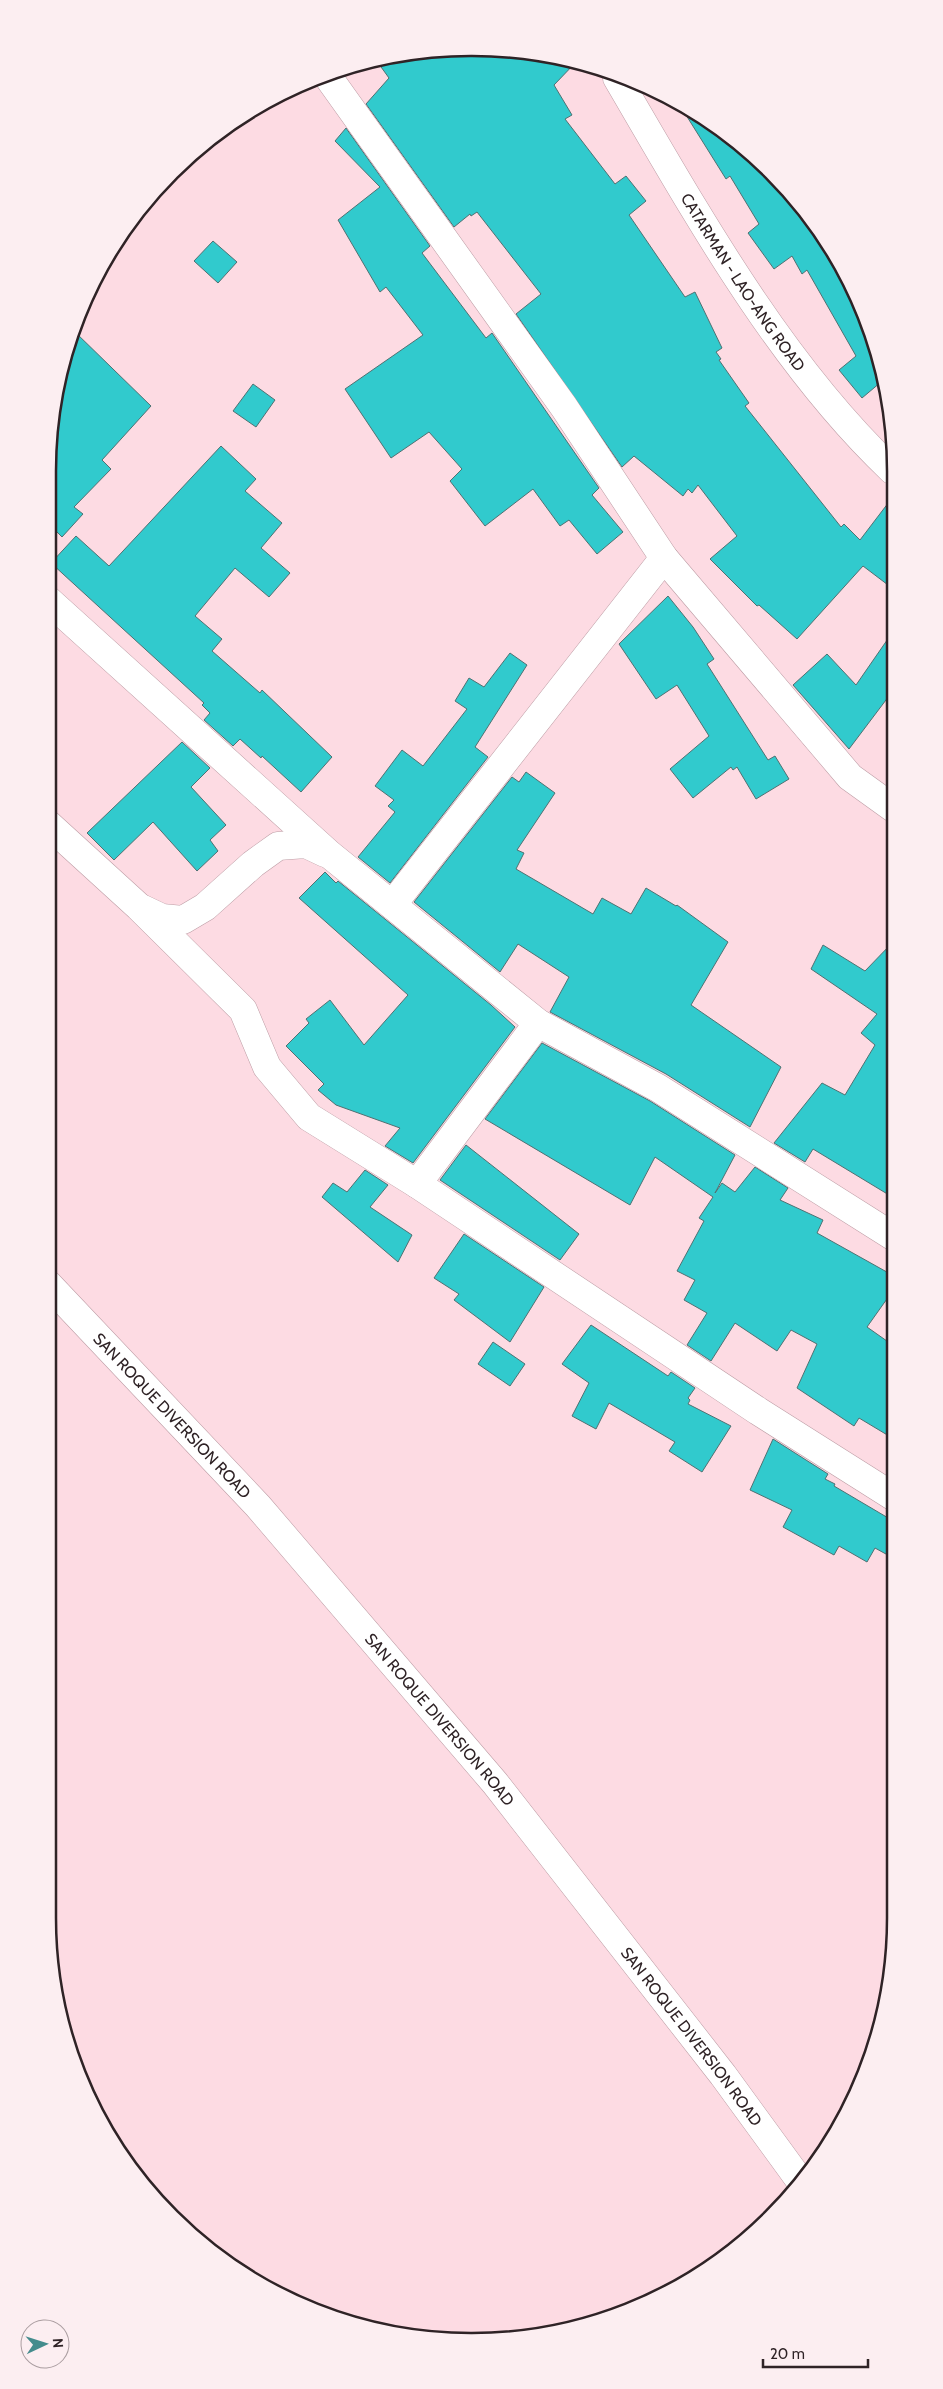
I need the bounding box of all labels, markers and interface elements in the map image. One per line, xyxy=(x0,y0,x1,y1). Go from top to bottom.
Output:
street label: CATARMAN - LAO-ANG ROAD xyxy=(677,189,809,375)
street label: SAN ROQUE DIVERSION ROAD xyxy=(90,1329,255,1502)
street label: SAN ROQUE DIVERSION ROAD xyxy=(361,1629,519,1809)
street label: SAN ROQUE DIVERSION ROAD xyxy=(617,1943,766,2130)
north arrow xyxy=(20,2319,70,2369)
scale bar xyxy=(763,2336,868,2368)
text: N xyxy=(49,2338,67,2349)
text: 20 m xyxy=(770,2345,805,2363)

